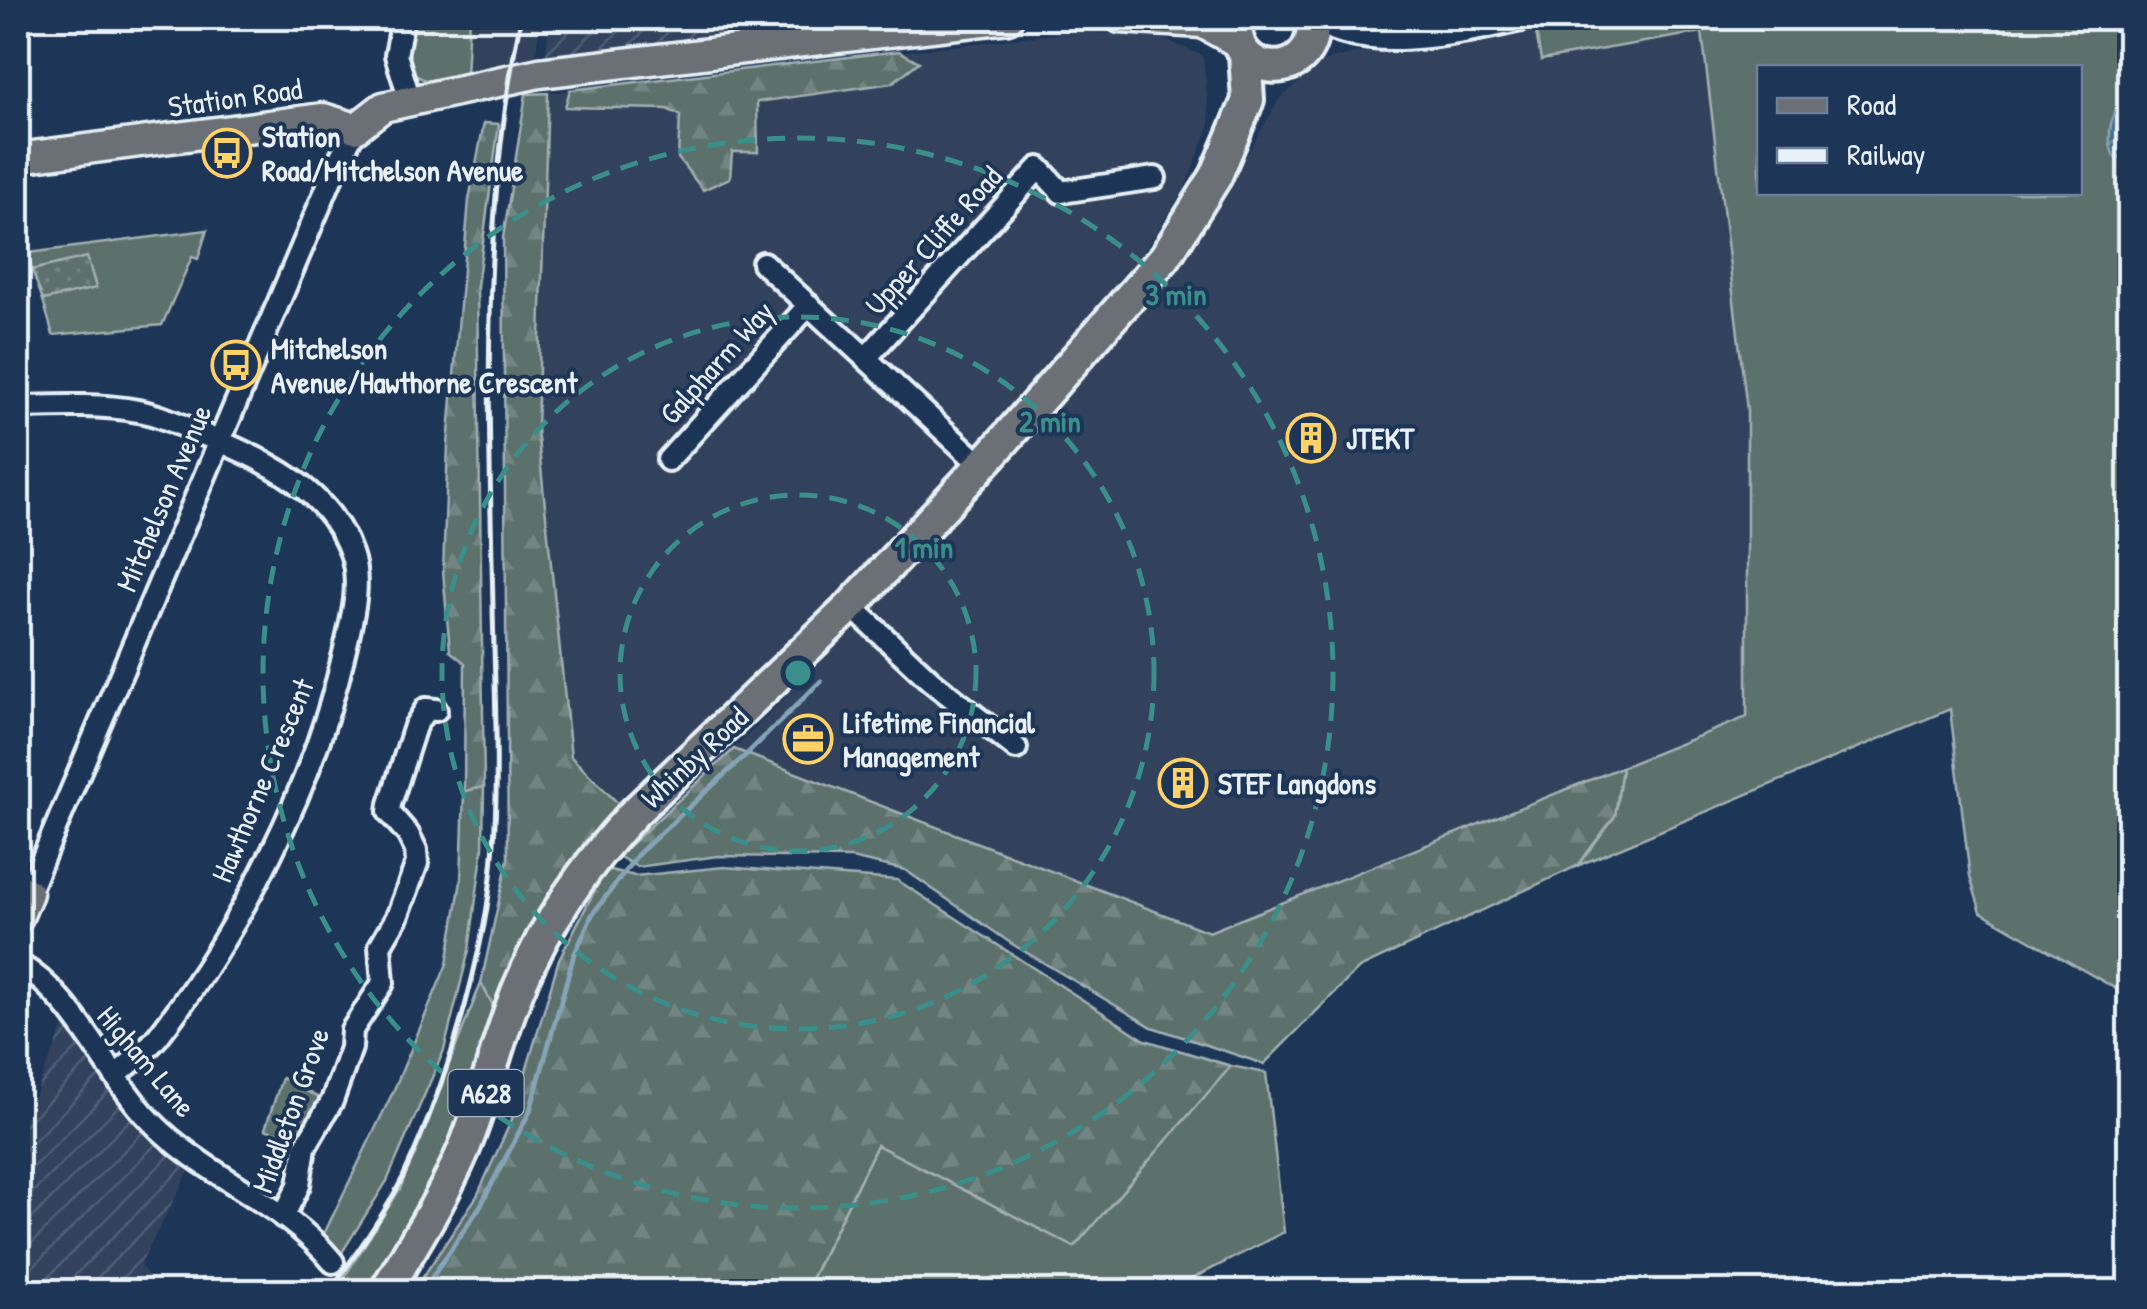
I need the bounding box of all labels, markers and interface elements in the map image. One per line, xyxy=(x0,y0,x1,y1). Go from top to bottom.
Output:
legend xyxy=(1757,65,2082,195)
street label: Station Road xyxy=(166,68,305,126)
text: Road xyxy=(1847,84,1896,124)
place label: Station Road/Mitchelson Avenue xyxy=(262,116,523,190)
bus stop icon: Station Road/Mitchelson Avenue xyxy=(201,127,253,179)
text: Railway xyxy=(1847,134,1925,174)
street label: Upper Cliffe Road xyxy=(855,157,1011,323)
text: 3 min xyxy=(1145,274,1207,314)
street label: Galpharm Way xyxy=(650,292,782,432)
place label: Mitchelson Avenue/Hawthorne Crescent xyxy=(271,328,579,402)
bus stop icon: Mitchelson Avenue/Hawthorne Crescent xyxy=(210,339,262,391)
street label: Mitchelson Avenue xyxy=(106,398,220,598)
text: 2 min xyxy=(1019,401,1081,441)
building icon: JTEKT xyxy=(1285,412,1337,464)
place label: JTEKT xyxy=(1346,418,1415,458)
text: 1 min xyxy=(895,527,953,567)
centre of rings xyxy=(780,655,816,691)
street label: Hawthorne Crescent xyxy=(201,671,323,888)
street label: Whinby Road xyxy=(632,697,756,817)
place label: Lifetime Financial Management xyxy=(843,702,1036,777)
office icon: Lifetime Financial Management xyxy=(782,713,834,765)
building icon: STEF Langdons xyxy=(1157,757,1209,809)
place label: STEF Langdons xyxy=(1218,763,1376,804)
street label: Higham Lane xyxy=(89,997,205,1125)
street label: Middleton Grove xyxy=(242,1022,338,1198)
road number: A628 xyxy=(448,1070,524,1116)

